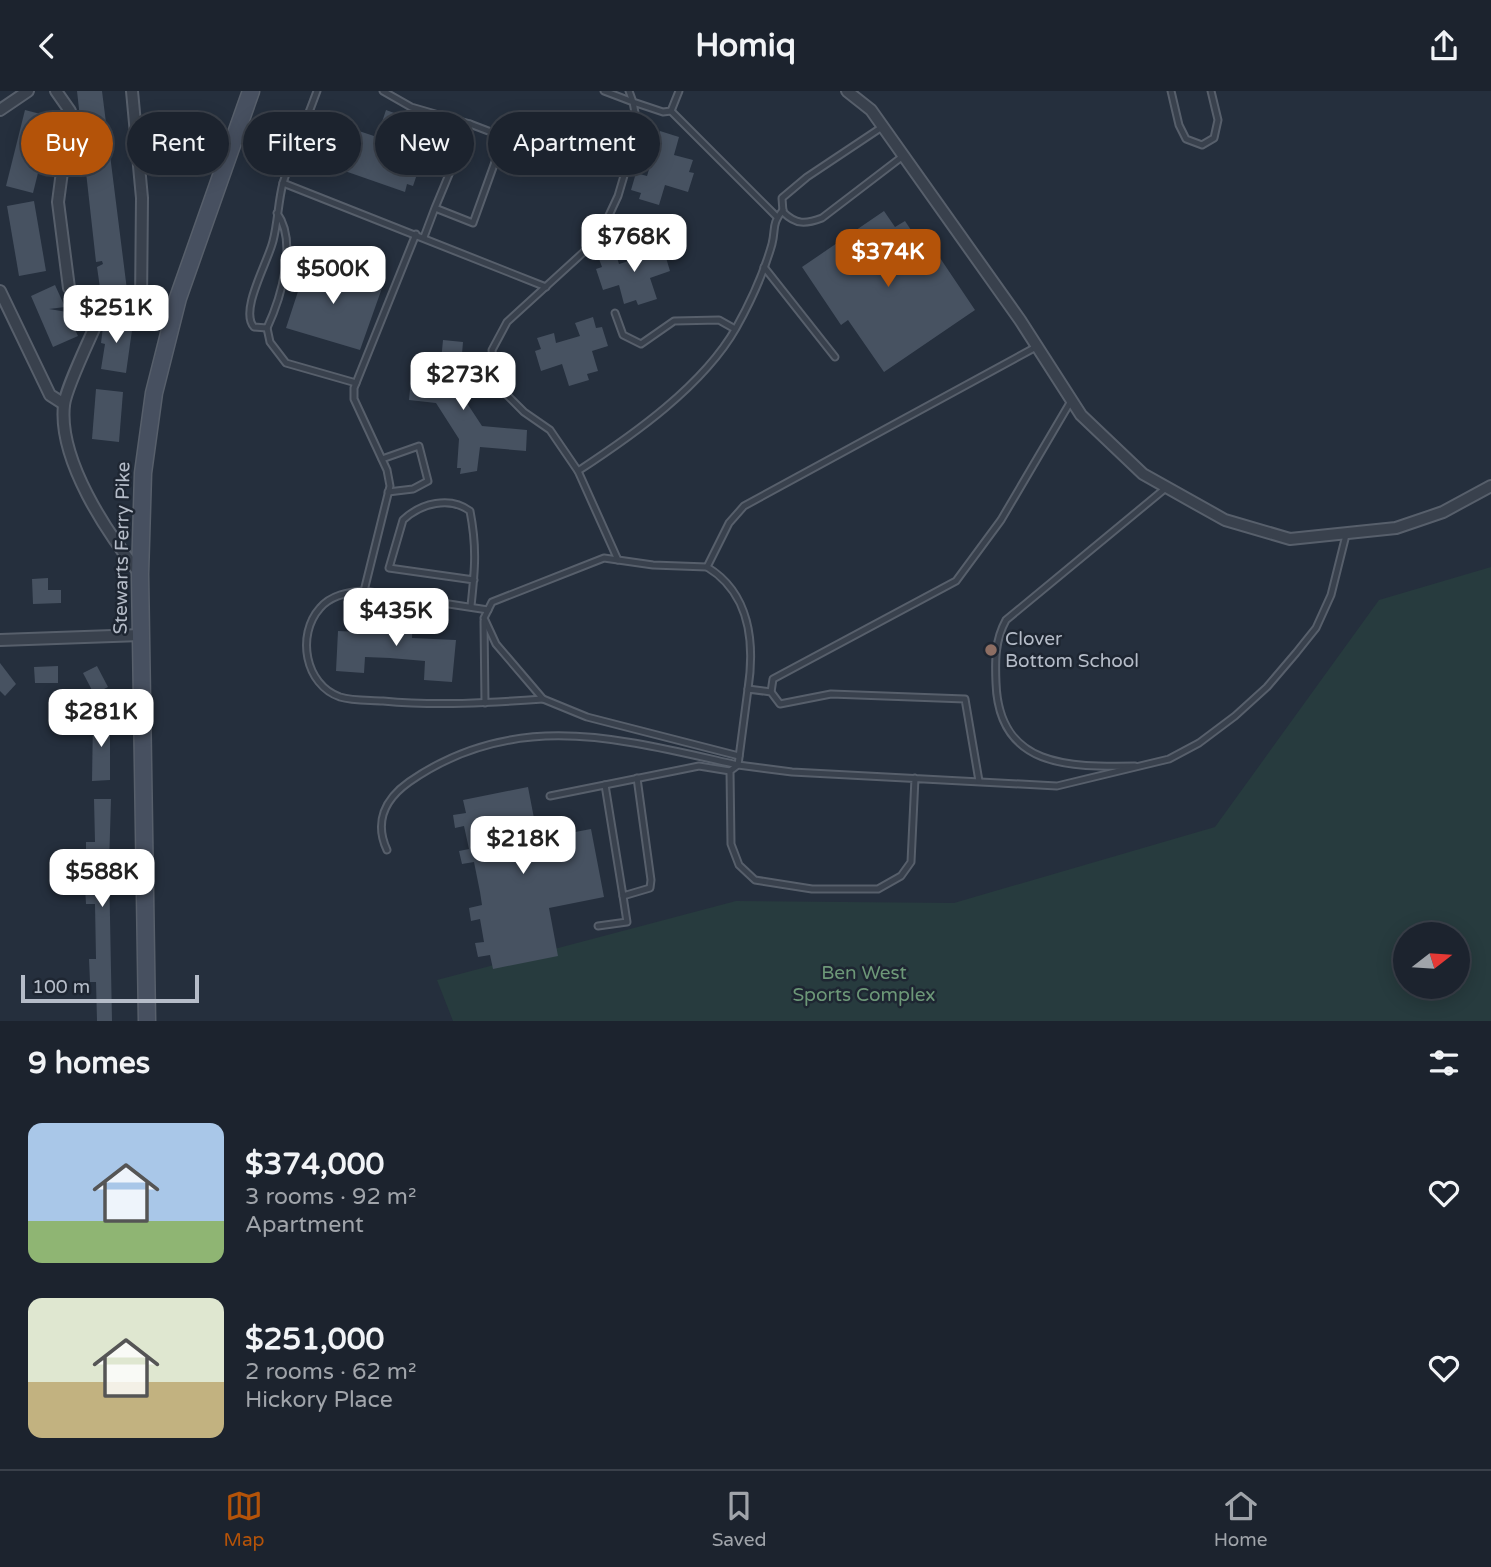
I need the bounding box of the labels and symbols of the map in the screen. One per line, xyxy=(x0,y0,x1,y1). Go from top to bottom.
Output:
pin: $768K xyxy=(585,215,683,274)
pin: $374K xyxy=(839,229,937,289)
pin: $500K xyxy=(284,247,382,306)
pin: $251K xyxy=(67,285,165,345)
pin: $273K xyxy=(414,353,512,412)
street label: Stewarts Ferry Pike xyxy=(109,461,135,635)
pin: $435K xyxy=(347,589,445,648)
place label: Clover Bottom School xyxy=(1005,628,1139,672)
marker: Clover Bottom School xyxy=(983,642,999,658)
pin: $281K xyxy=(52,689,150,749)
pin: $218K xyxy=(474,817,572,876)
pin: $588K xyxy=(53,849,151,909)
north arrow xyxy=(1393,922,1470,999)
park label: Ben West Sports Complex xyxy=(792,962,936,1006)
scale bar xyxy=(21,972,200,1004)

